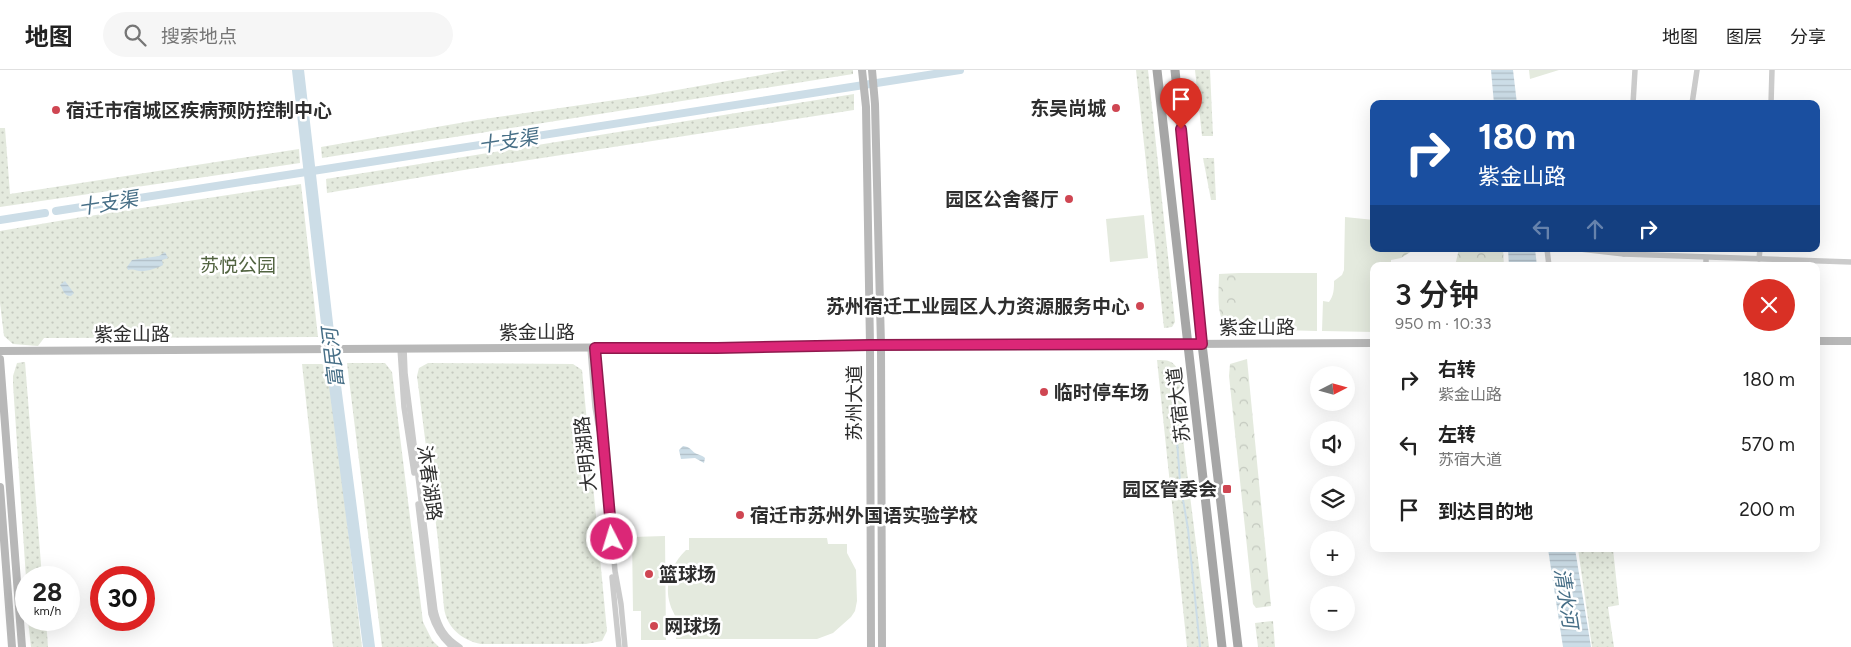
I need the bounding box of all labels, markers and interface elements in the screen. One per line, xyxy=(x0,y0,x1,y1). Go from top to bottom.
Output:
search box xyxy=(103,12,453,57)
icon: search xyxy=(121,21,149,49)
text: 地图 xyxy=(25,22,73,51)
text: 搜索地点 xyxy=(161,25,237,48)
text: 地图 xyxy=(1662,26,1698,48)
text: 图层 xyxy=(1726,26,1762,48)
text: 分享 xyxy=(1790,26,1826,48)
pin xyxy=(1160,78,1202,129)
icon: arrive xyxy=(1167,85,1195,113)
place label: 东吴尚城 xyxy=(1030,97,1106,120)
place label: 宿迁市宿城区疾病预防控制中心 xyxy=(66,99,332,122)
marker: 东吴尚城 xyxy=(1110,102,1122,114)
marker: 宿迁市宿城区疾病预防控制中心 xyxy=(50,104,62,116)
text: 180 m xyxy=(1478,116,1576,158)
icon: right xyxy=(1395,120,1460,185)
water label: 十支渠 xyxy=(476,124,542,158)
text: 紫金山路 xyxy=(1478,163,1566,190)
water label: 十支渠 xyxy=(76,186,142,220)
place label: 园区公舍餐厅 xyxy=(945,188,1059,211)
marker: 园区公舍餐厅 xyxy=(1063,193,1075,205)
icon: left xyxy=(1528,215,1556,243)
icon: ahead xyxy=(1581,215,1609,243)
icon: right xyxy=(1634,215,1662,243)
park label: 苏悦公园 xyxy=(200,254,276,277)
text: 3 分钟 xyxy=(1395,276,1479,313)
button: close xyxy=(1743,279,1795,331)
place label: 苏州宿迁工业园区人力资源服务中心 xyxy=(826,295,1130,318)
marker: 苏州宿迁工业园区人力资源服务中心 xyxy=(1134,300,1146,312)
text: 950 m · 10:33 xyxy=(1395,314,1491,333)
street label: 紫金山路 xyxy=(1219,316,1295,339)
street label: 紫金山路 xyxy=(499,321,575,344)
street label: 紫金山路 xyxy=(94,323,170,346)
water label: 富民河 xyxy=(317,323,349,389)
text: 右转 xyxy=(1438,358,1476,381)
street label: 苏州大道 xyxy=(843,365,866,441)
street label: 苏宿大道 xyxy=(1162,366,1195,444)
north arrow xyxy=(1310,366,1355,411)
map controls xyxy=(1310,366,1355,631)
icon: right xyxy=(1395,366,1423,394)
text: 180 m xyxy=(1742,368,1795,391)
place label: 临时停车场 xyxy=(1054,381,1149,404)
text: 紫金山路 xyxy=(1438,385,1502,404)
marker: 临时停车场 xyxy=(1038,386,1050,398)
street label: 大明湖路 xyxy=(570,415,601,493)
button: sound xyxy=(1310,421,1355,466)
text: 左转 xyxy=(1438,423,1476,446)
icon: left xyxy=(1395,431,1423,459)
text: 570 m xyxy=(1741,433,1795,456)
street label: 沐春湖路 xyxy=(413,444,446,522)
text: 苏宿大道 xyxy=(1438,450,1502,469)
button: layers xyxy=(1310,476,1355,521)
place label: 园区管委会 xyxy=(1122,478,1217,501)
marker: 园区管委会 xyxy=(1221,483,1233,495)
icon: arrive xyxy=(1395,496,1423,524)
text: 200 m xyxy=(1739,498,1795,521)
text: 到达目的地 xyxy=(1438,500,1533,523)
place label: 宿迁市苏州外国语实验学校 xyxy=(750,504,978,527)
marker: 宿迁市苏州外国语实验学校 xyxy=(734,509,746,521)
position arrow xyxy=(585,512,637,564)
button: + xyxy=(1310,531,1355,576)
place label: 篮球场 xyxy=(659,563,716,586)
speed limit sign: 30 xyxy=(90,566,155,631)
water label: 清水河 xyxy=(1549,566,1583,633)
marker: 篮球场 xyxy=(643,568,655,580)
text: 28 xyxy=(33,577,62,607)
button: − xyxy=(1310,586,1355,631)
text: km/h xyxy=(34,604,61,618)
place label: 网球场 xyxy=(664,615,721,638)
marker: 网球场 xyxy=(648,620,660,632)

